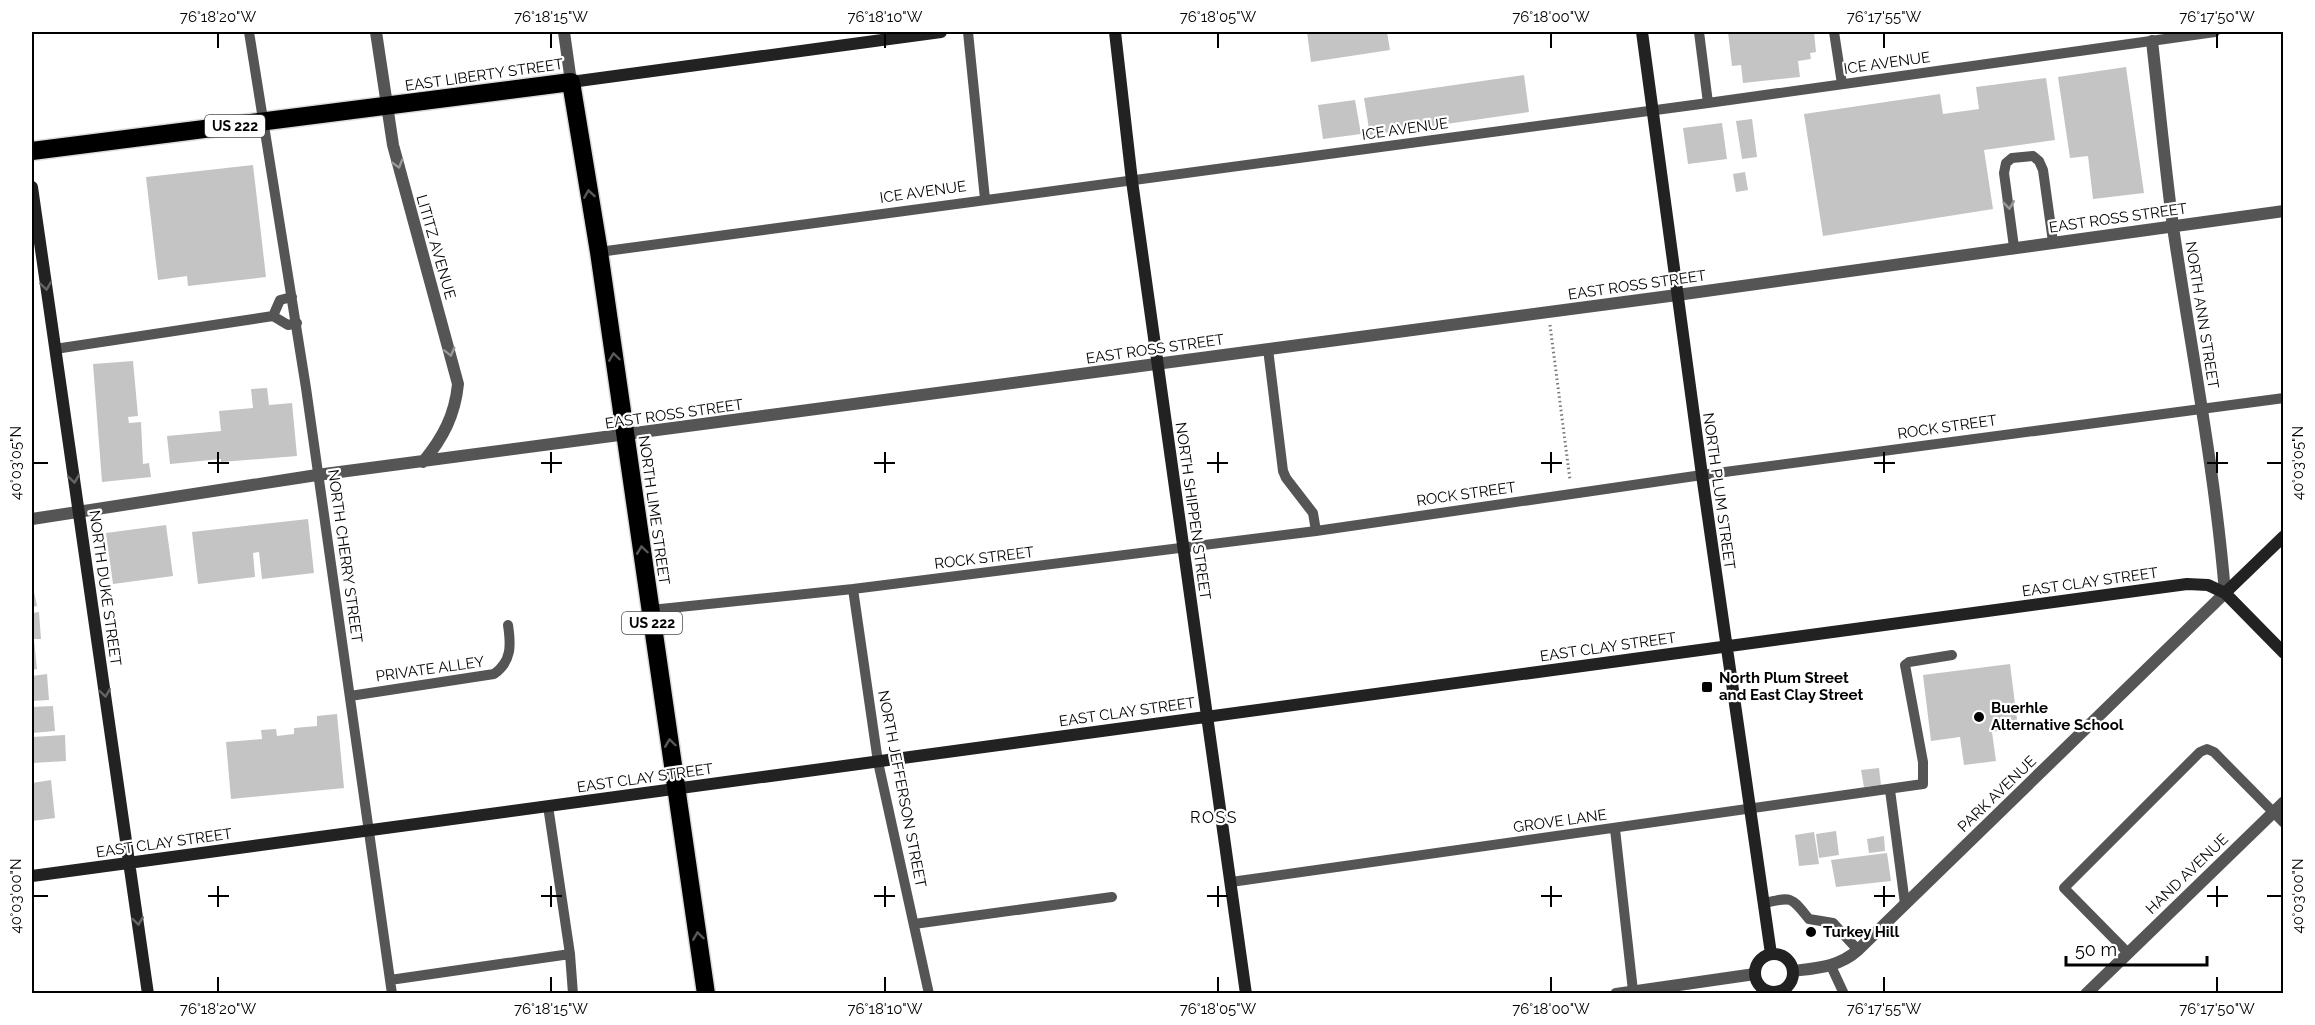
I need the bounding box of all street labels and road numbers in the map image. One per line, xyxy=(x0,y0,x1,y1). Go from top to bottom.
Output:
street label: ICE AVENUE xyxy=(1843,48,1931,78)
street label: EAST LIBERTY STREET xyxy=(404,55,564,95)
street label: ICE AVENUE xyxy=(1361,114,1449,144)
road number: US 222 xyxy=(205,115,265,137)
street label: ICE AVENUE xyxy=(879,177,967,207)
street label: LITITZ AVENUE xyxy=(412,193,460,301)
street label: EAST ROSS STREET xyxy=(2048,199,2188,237)
street label: NORTH ANN STREET xyxy=(2181,240,2223,390)
street label: EAST ROSS STREET xyxy=(1567,266,1707,304)
street label: EAST ROSS STREET xyxy=(1085,330,1225,368)
street label: EAST ROSS STREET xyxy=(604,395,744,433)
street label: ROCK STREET xyxy=(1896,411,1998,443)
street label: NORTH PLUM STREET xyxy=(1699,412,1739,570)
street label: NORTH SHIPPEN STREET xyxy=(1172,421,1214,601)
street label: NORTH LIME STREET xyxy=(635,434,673,586)
street label: NORTH CHERRY STREET xyxy=(324,468,366,644)
street label: ROCK STREET xyxy=(1415,478,1517,510)
street label: NORTH DUKE STREET xyxy=(85,509,125,667)
street label: ROCK STREET xyxy=(933,543,1035,573)
street label: EAST CLAY STREET xyxy=(2021,564,2159,600)
road number: US 222 xyxy=(622,612,682,634)
street label: EAST CLAY STREET xyxy=(1539,629,1677,665)
street label: PRIVATE ALLEY xyxy=(375,652,486,686)
street label: NORTH JEFFERSON STREET xyxy=(874,689,930,889)
street label: EAST CLAY STREET xyxy=(1058,694,1196,730)
street label: PARK AVENUE xyxy=(1954,752,2040,836)
street label: EAST CLAY STREET xyxy=(576,760,714,796)
street label: GROVE LANE xyxy=(1512,806,1608,836)
street label: EAST CLAY STREET xyxy=(95,825,233,861)
street label: HAND AVENUE xyxy=(2142,830,2232,918)

